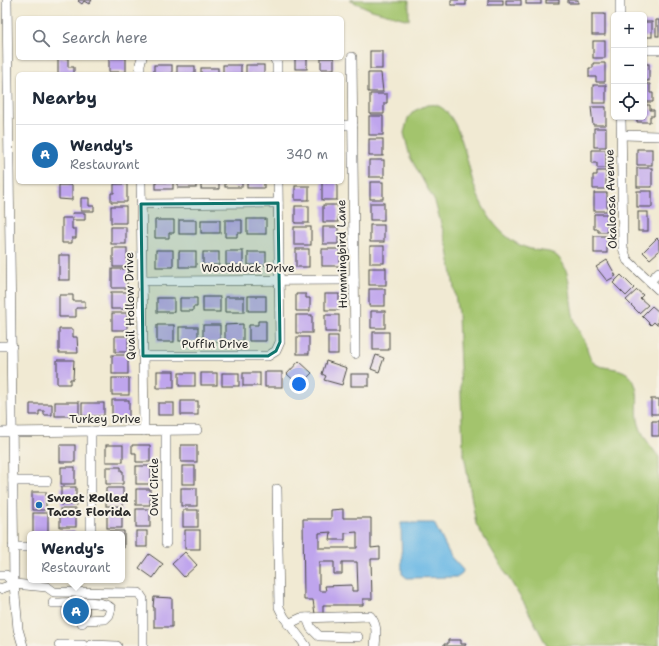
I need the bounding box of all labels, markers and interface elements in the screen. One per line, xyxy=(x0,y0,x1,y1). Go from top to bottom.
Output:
map controls xyxy=(611,12,647,120)
button: + xyxy=(611,12,647,48)
search box xyxy=(16,16,344,60)
icon: search xyxy=(30,27,52,49)
text: Search here xyxy=(62,28,148,48)
button: − xyxy=(611,48,647,84)
button: locate xyxy=(611,84,647,120)
text: Nearby xyxy=(32,87,97,109)
text: Wendy's xyxy=(70,136,133,156)
text: A xyxy=(40,146,50,163)
text: 340 m xyxy=(286,146,328,163)
street label: Okaloosa Avenue xyxy=(601,149,621,249)
text: Restaurant xyxy=(70,156,140,173)
street label: Hummingbird Lane xyxy=(333,199,351,309)
street label: Quail Hollow Drive xyxy=(121,252,139,360)
street label: Woodduck Drive xyxy=(201,260,295,276)
street label: Puffin Drive xyxy=(181,336,249,352)
your location xyxy=(289,374,309,394)
street label: Turkey Drive xyxy=(69,411,141,427)
street label: Owl Circle xyxy=(146,458,162,516)
place label: Sweet Rolled Tacos Florida xyxy=(47,490,132,520)
marker: Sweet Rolled Tacos Florida xyxy=(34,500,44,510)
popup xyxy=(27,531,125,583)
text: Wendy's xyxy=(41,539,104,559)
text: Restaurant xyxy=(41,559,111,576)
pin: A xyxy=(63,596,89,626)

